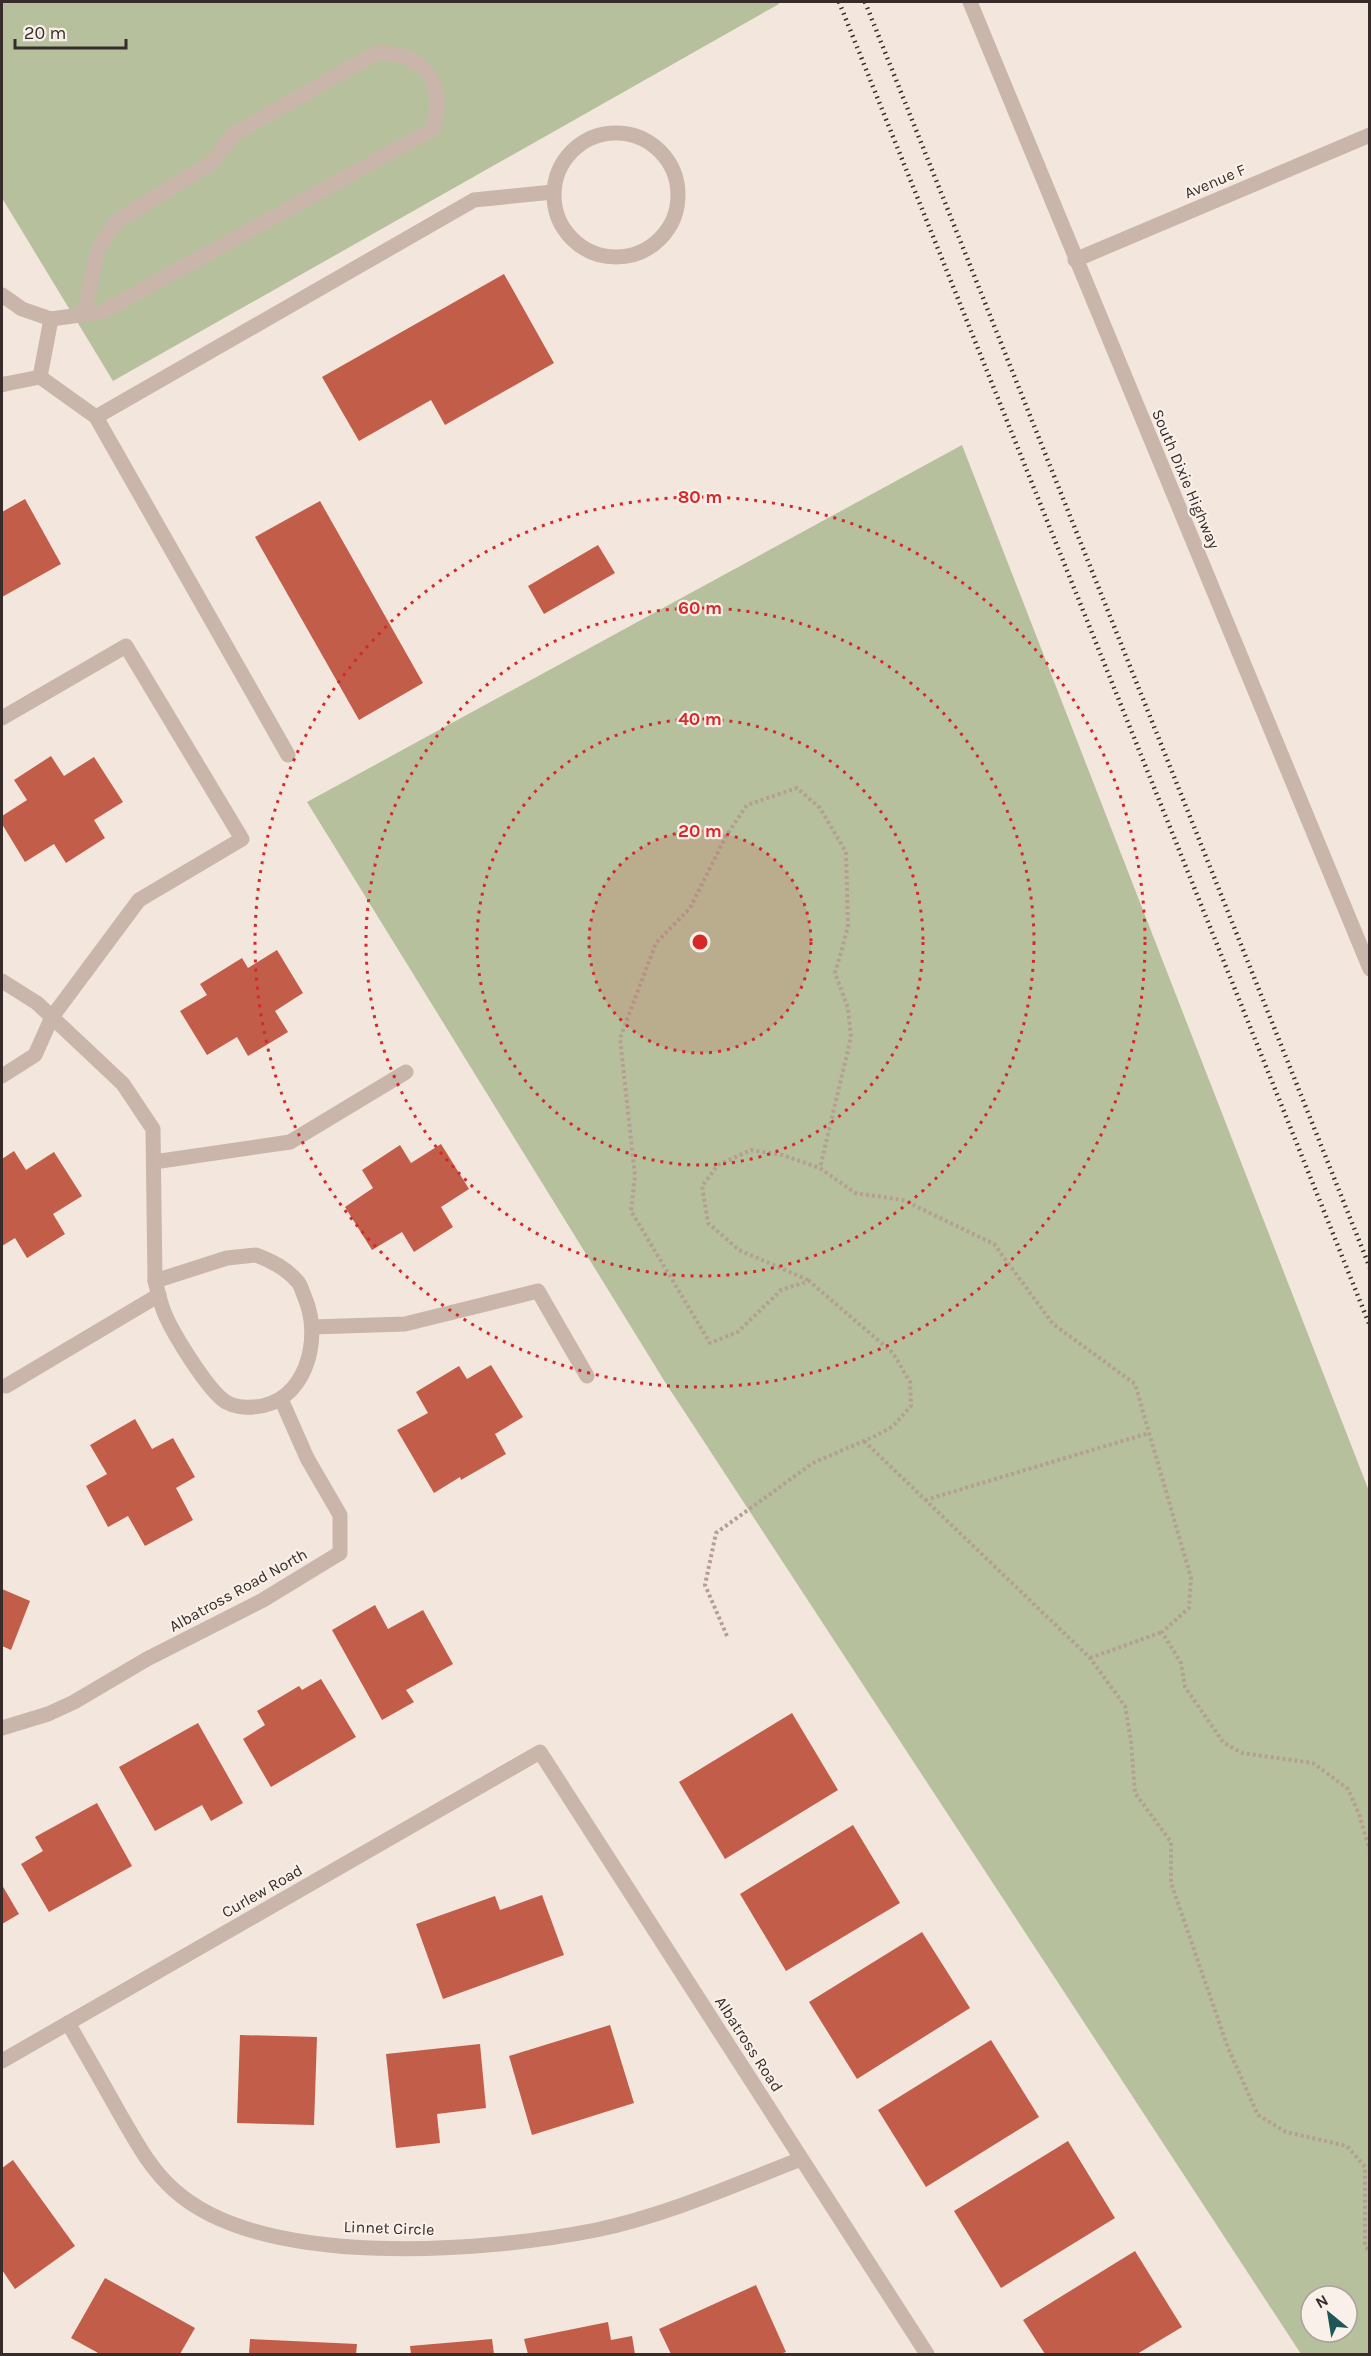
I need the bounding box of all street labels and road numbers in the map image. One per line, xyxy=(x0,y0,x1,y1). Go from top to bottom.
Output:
street label: Avenue F xyxy=(1181,160,1249,202)
street label: South Dixie Highway xyxy=(1148,406,1224,552)
street label: Albatross Road North xyxy=(166,1544,310,1636)
street label: Curlew Road xyxy=(218,1860,306,1922)
street label: Albatross Road xyxy=(711,1993,787,2095)
street label: Linnet Circle xyxy=(343,2217,435,2239)

